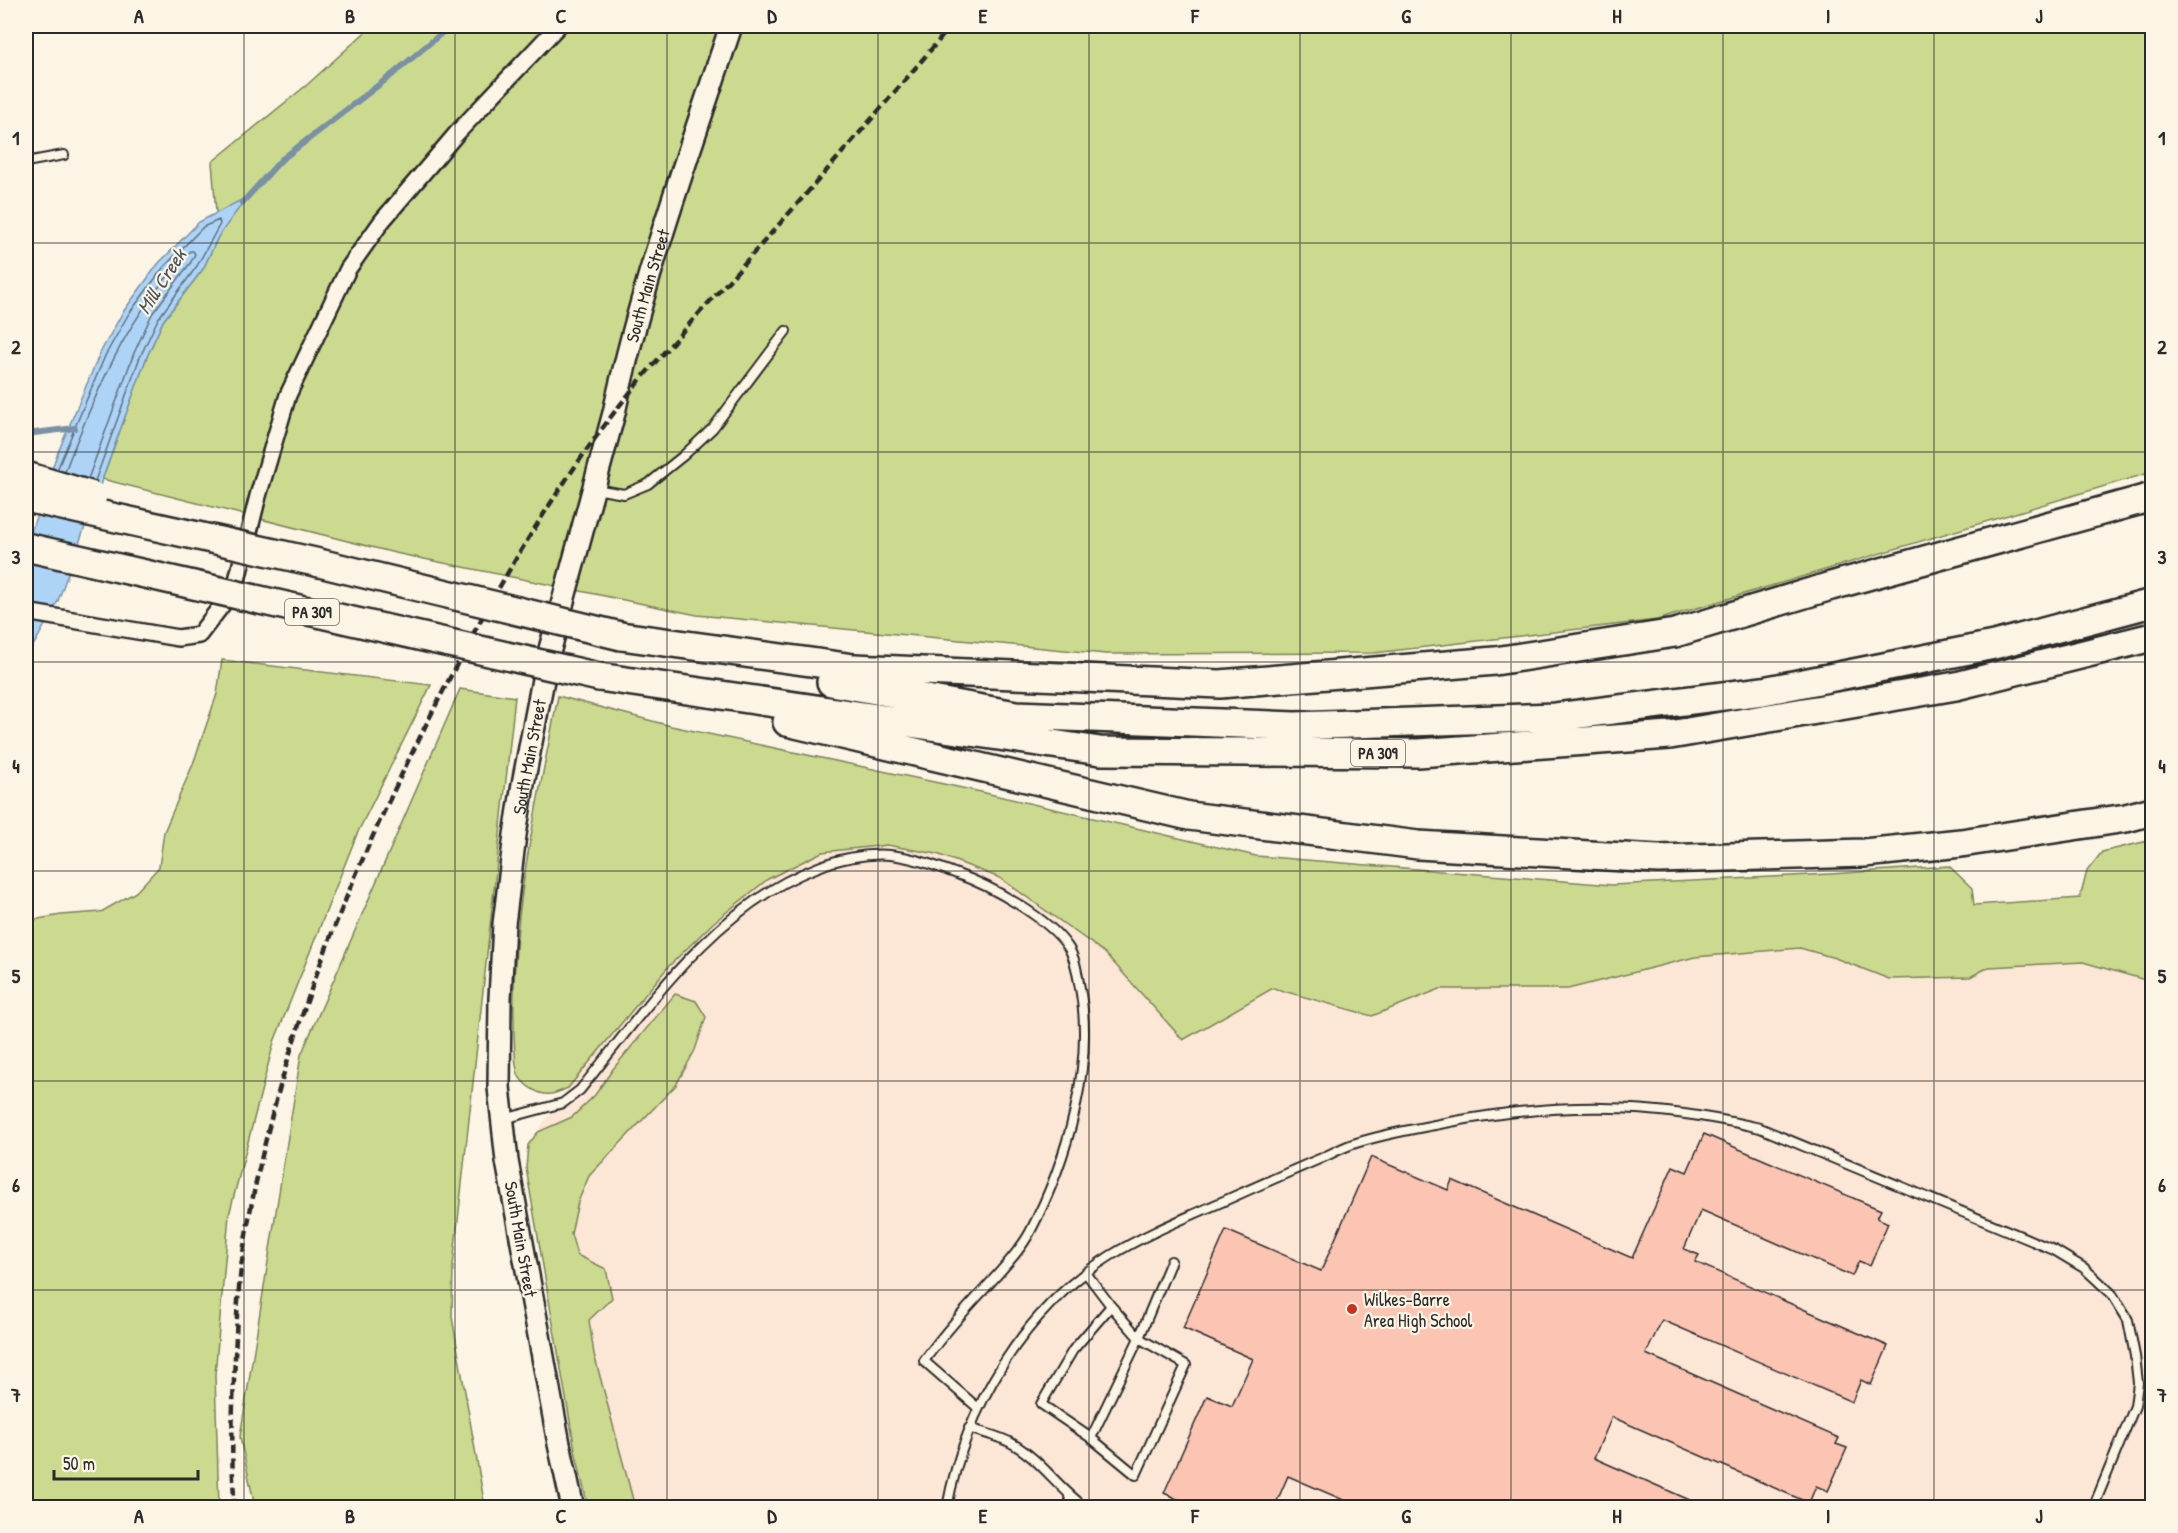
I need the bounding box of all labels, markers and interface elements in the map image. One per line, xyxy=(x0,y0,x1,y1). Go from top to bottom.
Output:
text: A xyxy=(134,2,144,29)
text: B xyxy=(345,2,355,29)
text: C xyxy=(556,2,567,29)
text: D xyxy=(767,2,777,29)
text: E xyxy=(979,2,988,29)
text: F xyxy=(1190,2,1200,29)
text: G xyxy=(1401,2,1411,29)
text: H xyxy=(1612,2,1622,29)
text: I xyxy=(1826,2,1830,29)
text: J xyxy=(2035,2,2043,29)
text: 1 xyxy=(12,124,20,151)
text: 1 xyxy=(2158,124,2166,151)
street label: South Main Street xyxy=(619,225,676,345)
water label: Mill Creek xyxy=(130,242,193,319)
text: 2 xyxy=(11,333,21,360)
text: 2 xyxy=(2157,333,2167,360)
text: 3 xyxy=(12,543,21,570)
text: 3 xyxy=(2158,543,2167,570)
road number: PA 309 xyxy=(285,599,339,625)
street label: South Main Street xyxy=(506,696,552,816)
road number: PA 309 xyxy=(1351,740,1405,766)
text: 4 xyxy=(12,752,20,779)
text: 4 xyxy=(2158,752,2166,779)
text: 5 xyxy=(12,962,21,989)
text: 5 xyxy=(2158,962,2167,989)
text: 6 xyxy=(12,1171,20,1198)
text: 6 xyxy=(2158,1171,2166,1198)
street label: South Main Street xyxy=(499,1179,544,1299)
place label: Wilkes-Barre Area High School xyxy=(1364,1287,1473,1333)
marker: Wilkes-Barre Area High School xyxy=(1345,1302,1359,1316)
text: 7 xyxy=(10,1381,21,1408)
text: 7 xyxy=(2156,1381,2167,1408)
scale bar xyxy=(54,1443,198,1481)
text: 50 m xyxy=(63,1451,95,1476)
text: A xyxy=(134,1502,144,1529)
text: B xyxy=(345,1502,355,1529)
text: C xyxy=(556,1502,567,1529)
text: D xyxy=(767,1502,777,1529)
text: E xyxy=(979,1502,988,1529)
text: F xyxy=(1190,1502,1200,1529)
text: G xyxy=(1401,1502,1411,1529)
text: H xyxy=(1612,1502,1622,1529)
text: I xyxy=(1826,1502,1830,1529)
text: J xyxy=(2035,1502,2043,1529)

